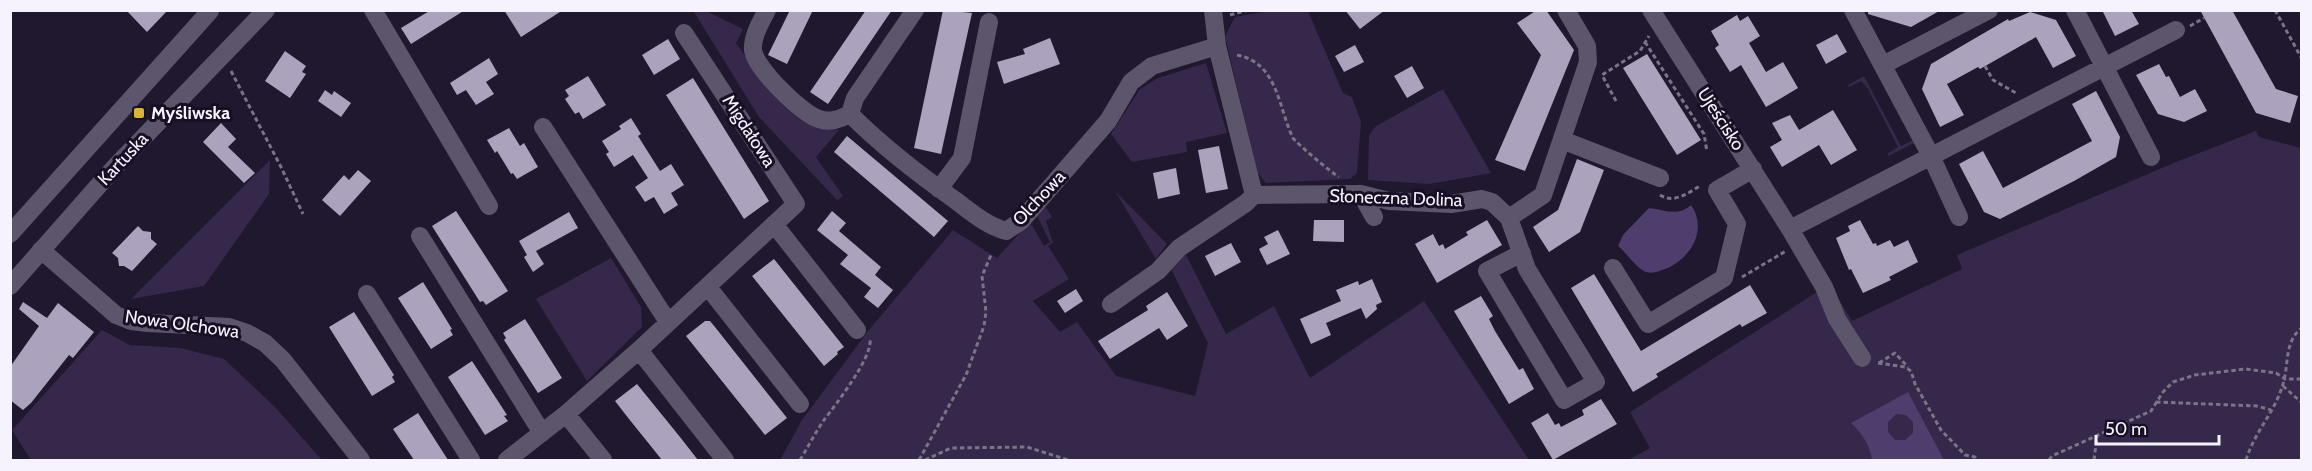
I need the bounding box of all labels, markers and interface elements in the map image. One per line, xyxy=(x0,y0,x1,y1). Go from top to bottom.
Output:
street label: Ujeścisko xyxy=(1693,84,1749,155)
street label: Migdałowa xyxy=(718,91,781,171)
place label: Myśliwska xyxy=(151,102,230,124)
marker: Myśliwska xyxy=(132,106,146,120)
street label: Kartuska xyxy=(93,128,153,190)
street label: Olchowa xyxy=(1008,166,1070,230)
street label: Słoneczna Dolina xyxy=(1329,185,1463,211)
street label: Nowa Olchowa xyxy=(123,305,241,343)
scale bar xyxy=(2096,408,2219,446)
text: 50 m xyxy=(2105,418,2147,440)

